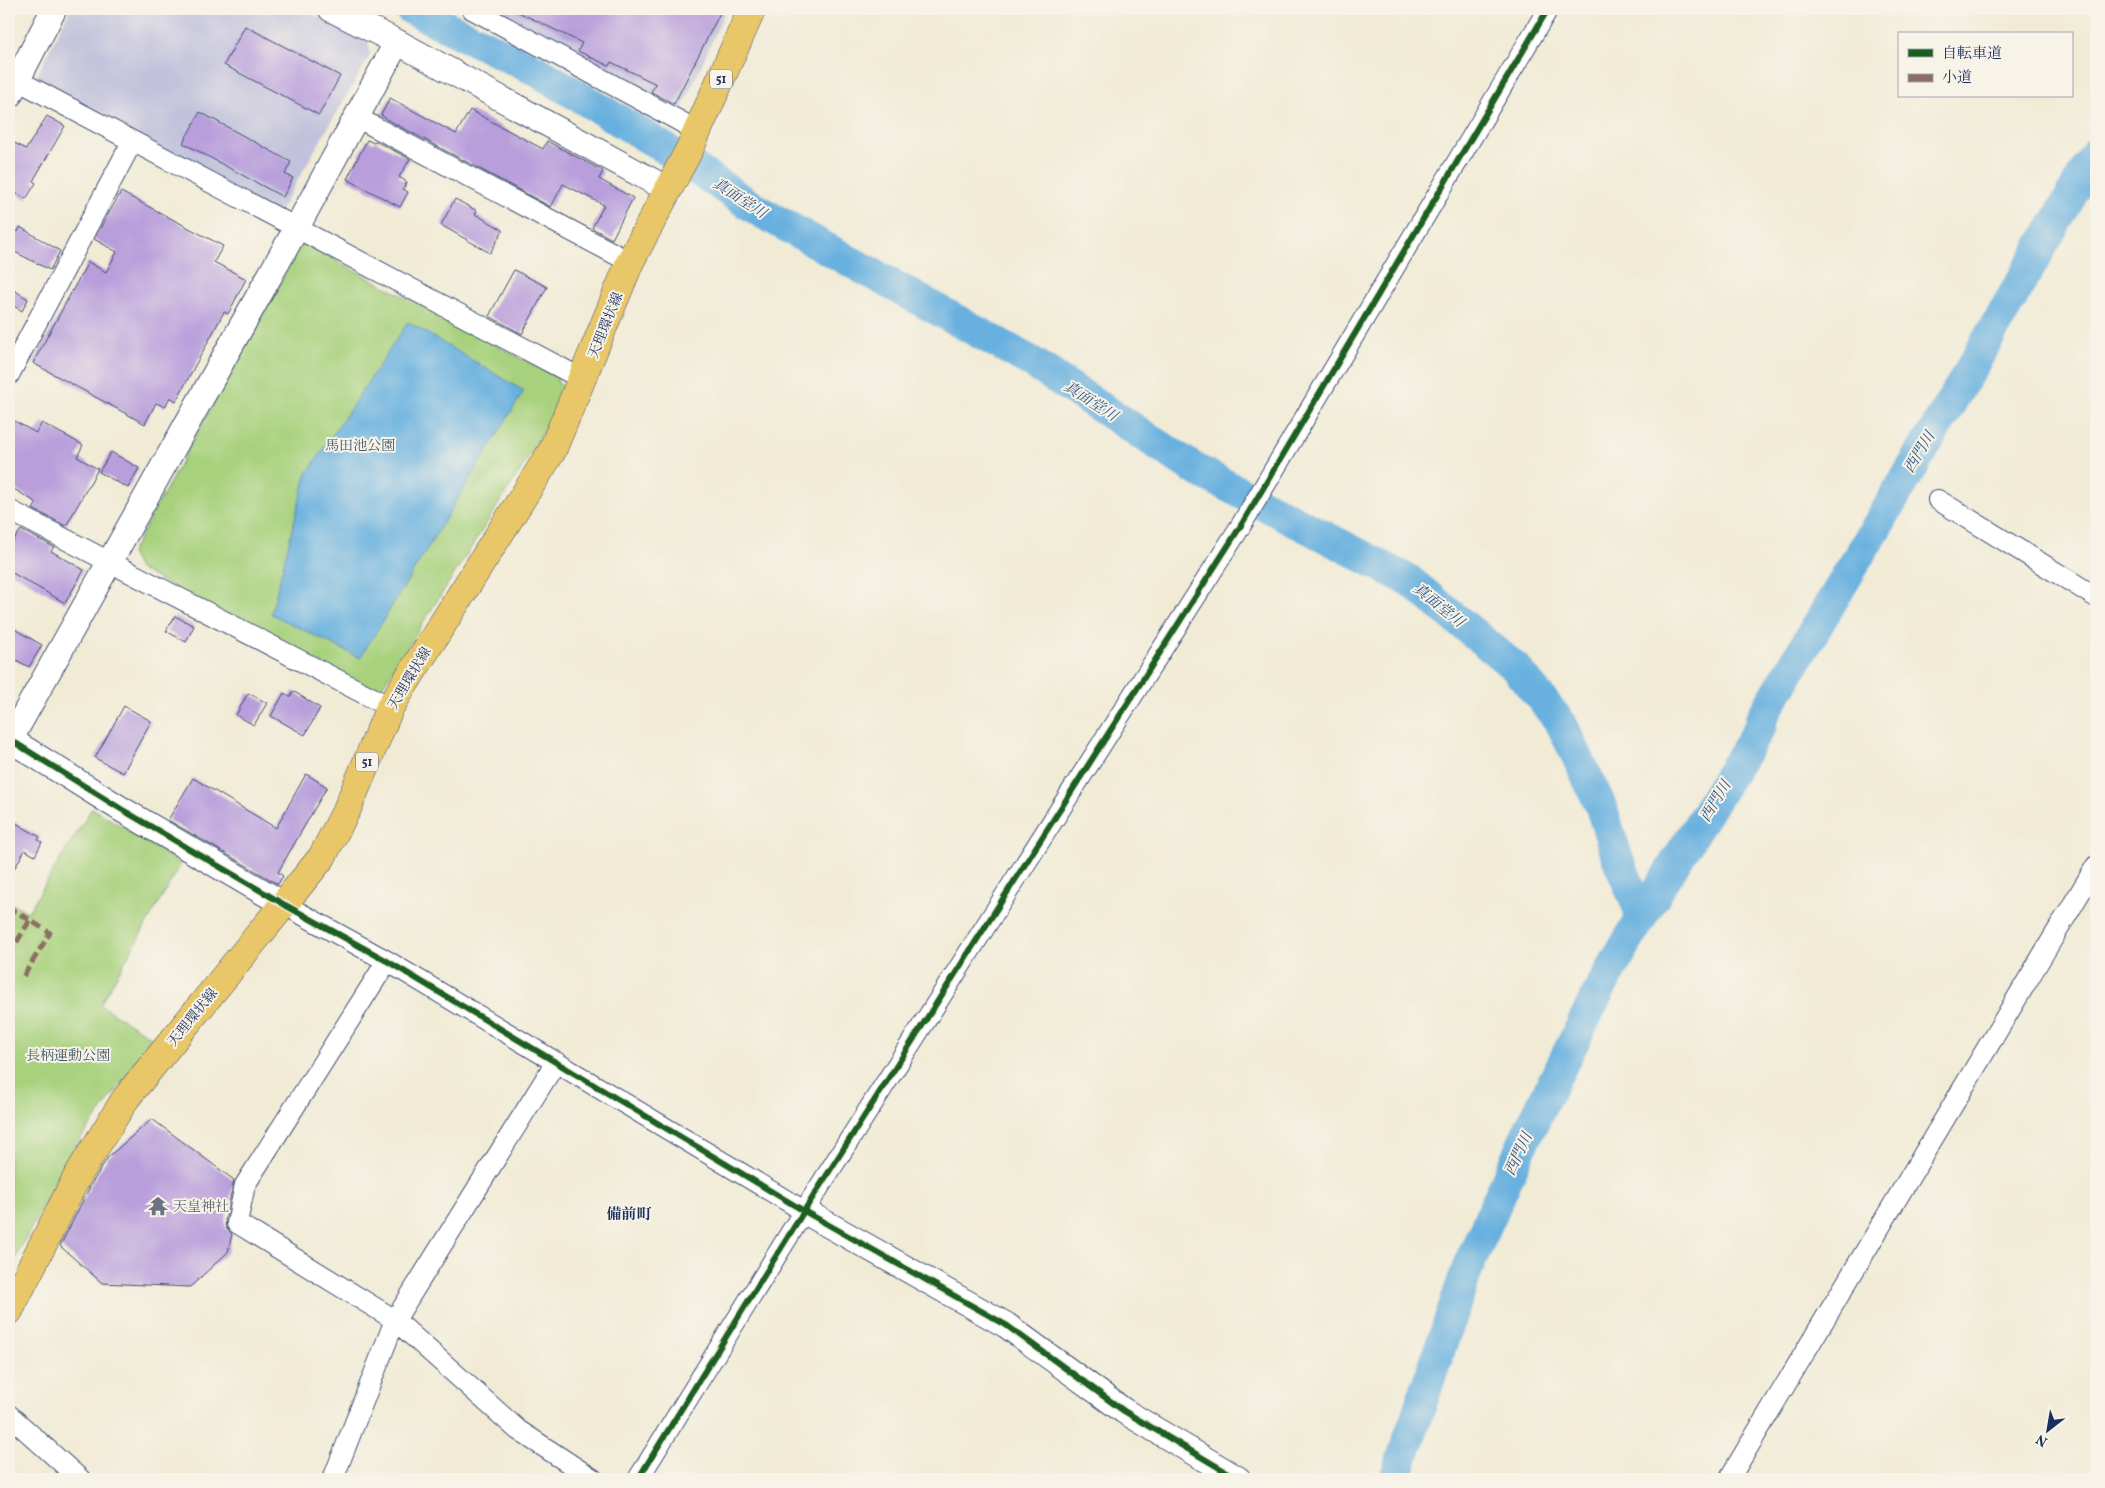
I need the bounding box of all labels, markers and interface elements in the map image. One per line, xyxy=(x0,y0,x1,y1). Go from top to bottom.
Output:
legend xyxy=(1898,32,2072,98)
text: 自転車道 xyxy=(1942,44,2002,65)
text: 小道 xyxy=(1942,68,1972,89)
road number: 51 xyxy=(710,70,732,88)
water label: 真面堂川 xyxy=(708,174,772,225)
street label: 天理環状線 xyxy=(584,290,628,362)
water label: 真面堂川 xyxy=(1059,377,1123,428)
water label: 西門川 xyxy=(1900,426,1942,477)
park label: 馬田池公園 xyxy=(325,437,395,456)
water label: 真面堂川 xyxy=(1408,579,1470,634)
street label: 天理環状線 xyxy=(384,644,436,714)
road number: 51 xyxy=(356,752,378,772)
water label: 西門川 xyxy=(1696,775,1738,826)
street label: 天理環状線 xyxy=(164,985,223,1051)
park label: 長柄運動公園 xyxy=(26,1047,110,1066)
water label: 西門川 xyxy=(1500,1128,1539,1179)
temple icon: 天皇神社 xyxy=(147,1195,169,1217)
place label: 天皇神社 xyxy=(173,1198,229,1217)
district label: 備前町 xyxy=(606,1205,652,1226)
north arrow xyxy=(2022,1406,2072,1456)
text: N xyxy=(2033,1429,2051,1451)

